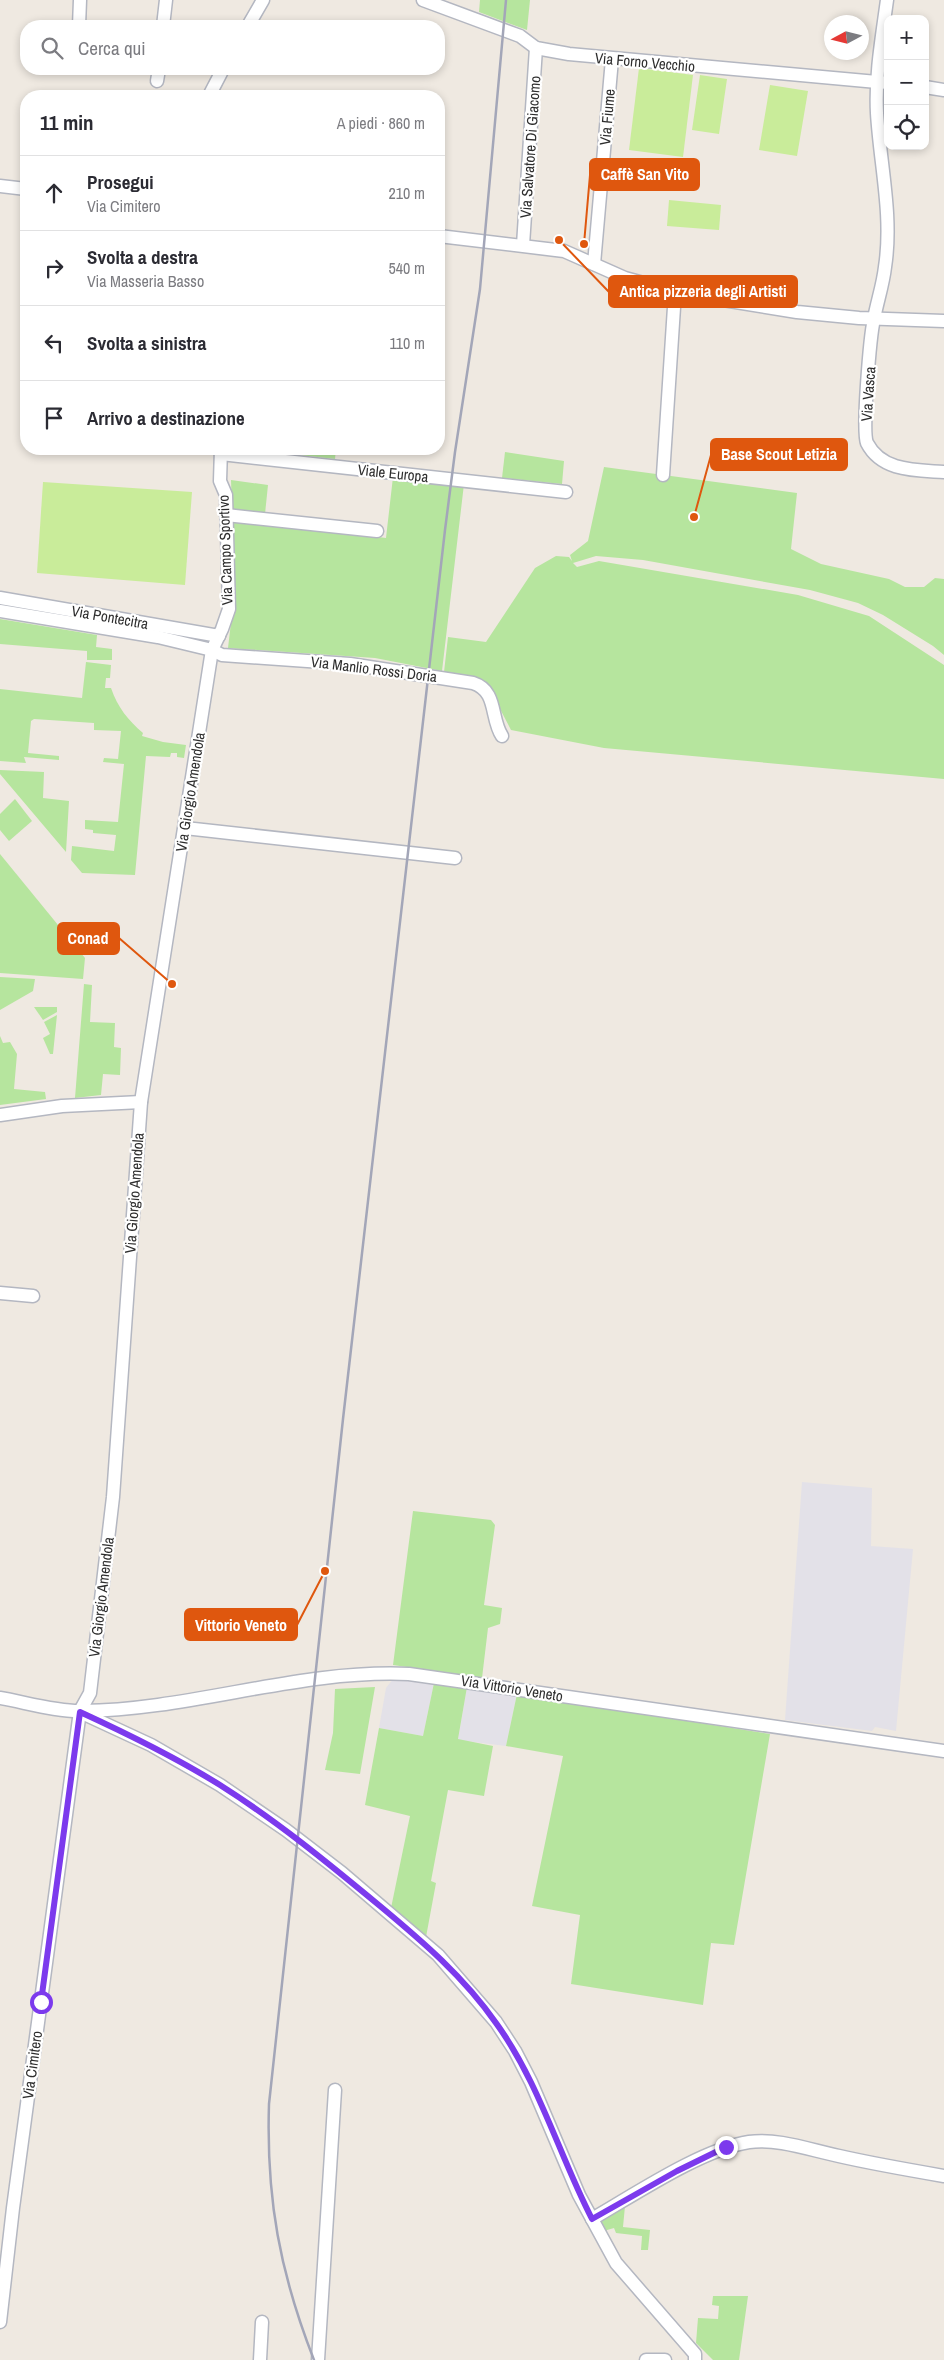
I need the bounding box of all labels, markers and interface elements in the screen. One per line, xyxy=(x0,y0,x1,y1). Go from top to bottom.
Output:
north arrow xyxy=(824,15,869,60)
map controls xyxy=(884,15,929,150)
button: + xyxy=(884,15,929,60)
search box xyxy=(20,20,445,75)
icon: search xyxy=(38,34,66,62)
text: Cerca qui xyxy=(78,35,146,61)
street label: Via Forno Vecchio xyxy=(594,47,696,77)
button: − xyxy=(884,60,929,105)
street label: Via Salvatore Di Giacomo xyxy=(515,75,545,219)
street label: Via Fiume xyxy=(594,88,620,146)
button: locate xyxy=(884,105,929,150)
text: 11 min xyxy=(40,108,94,137)
text: A piedi · 860 m xyxy=(337,112,425,134)
callout: Caffè San Vito xyxy=(590,159,699,190)
text: Caffè San Vito xyxy=(601,163,689,185)
text: Prosegui xyxy=(87,169,154,195)
icon: ahead xyxy=(40,179,68,207)
text: 210 m xyxy=(389,182,425,204)
text: Via Cimitero xyxy=(87,195,160,217)
text: Svolta a destra xyxy=(87,244,198,270)
icon: right xyxy=(40,254,68,282)
text: 540 m xyxy=(389,257,425,279)
text: Via Masseria Basso xyxy=(87,270,204,292)
callout: Antica pizzeria degli Artisti xyxy=(609,276,797,307)
text: Antica pizzeria degli Artisti xyxy=(619,280,787,302)
icon: left xyxy=(40,329,68,357)
text: Svolta a sinistra xyxy=(87,330,207,356)
text: 110 m xyxy=(389,332,425,354)
street label: Via Vasca xyxy=(856,366,880,422)
icon: arrive xyxy=(40,404,68,432)
text: Arrivo a destinazione xyxy=(87,405,245,431)
callout: Base Scout Letizia xyxy=(711,439,847,470)
text: Base Scout Letizia xyxy=(721,443,838,465)
street label: Viale Europa xyxy=(357,459,430,487)
street label: Via Campo Sportivo xyxy=(213,494,237,606)
street label: Via Pontecitra xyxy=(70,600,150,634)
street label: Via Manlio Rossi Doria xyxy=(310,651,438,687)
street label: Via Giorgio Amendola xyxy=(170,731,210,853)
callout: Conad xyxy=(58,923,119,954)
text: Conad xyxy=(68,927,108,949)
street label: Via Giorgio Amendola xyxy=(119,1132,149,1254)
street label: Via Giorgio Amendola xyxy=(83,1536,119,1658)
callout: Vittorio Veneto xyxy=(185,1609,297,1640)
text: Vittorio Veneto xyxy=(195,1614,287,1636)
street label: Via Vittorio Veneto xyxy=(460,1670,565,1706)
route start xyxy=(30,1991,53,2014)
street label: Via Cimitero xyxy=(17,2029,47,2101)
route end xyxy=(715,2136,738,2159)

